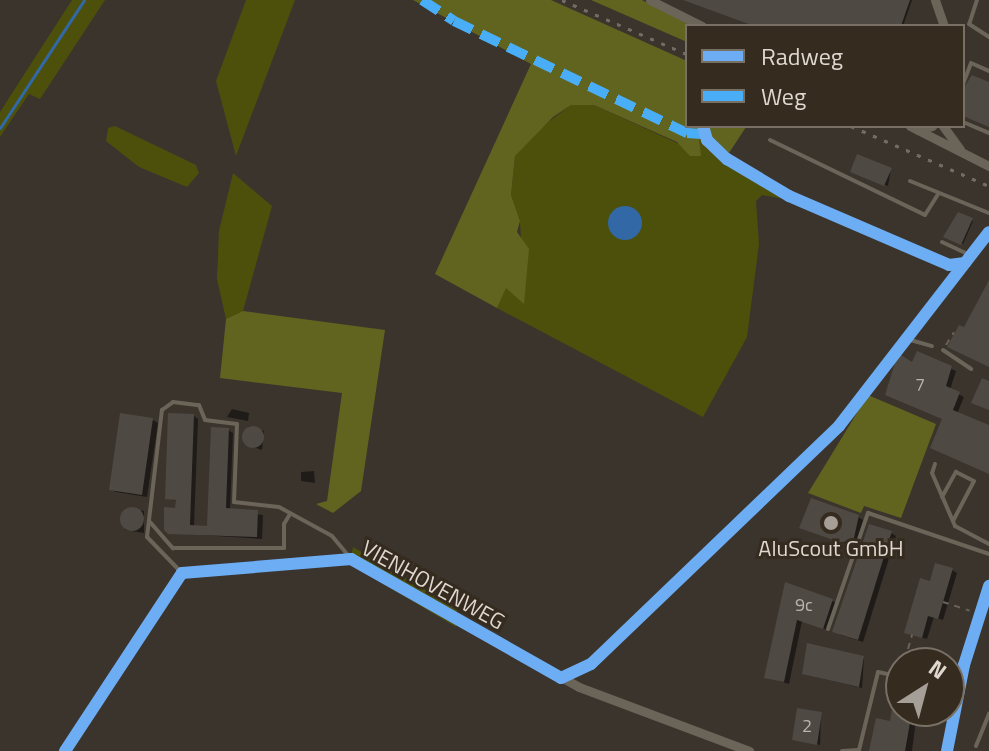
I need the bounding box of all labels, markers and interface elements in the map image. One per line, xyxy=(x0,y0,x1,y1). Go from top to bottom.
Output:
legend xyxy=(685,24,965,128)
text: Radweg xyxy=(761,38,843,74)
text: Weg xyxy=(761,78,806,114)
house number: 7 xyxy=(915,374,925,396)
marker: AluScout GmbH xyxy=(822,514,840,532)
street label: VIENHOVENWEG xyxy=(357,535,509,635)
place label: AluScout GmbH xyxy=(758,536,904,562)
house number: 9c xyxy=(795,594,813,616)
north arrow xyxy=(885,647,965,727)
text: N xyxy=(922,651,954,687)
house number: 2 xyxy=(802,715,812,737)

